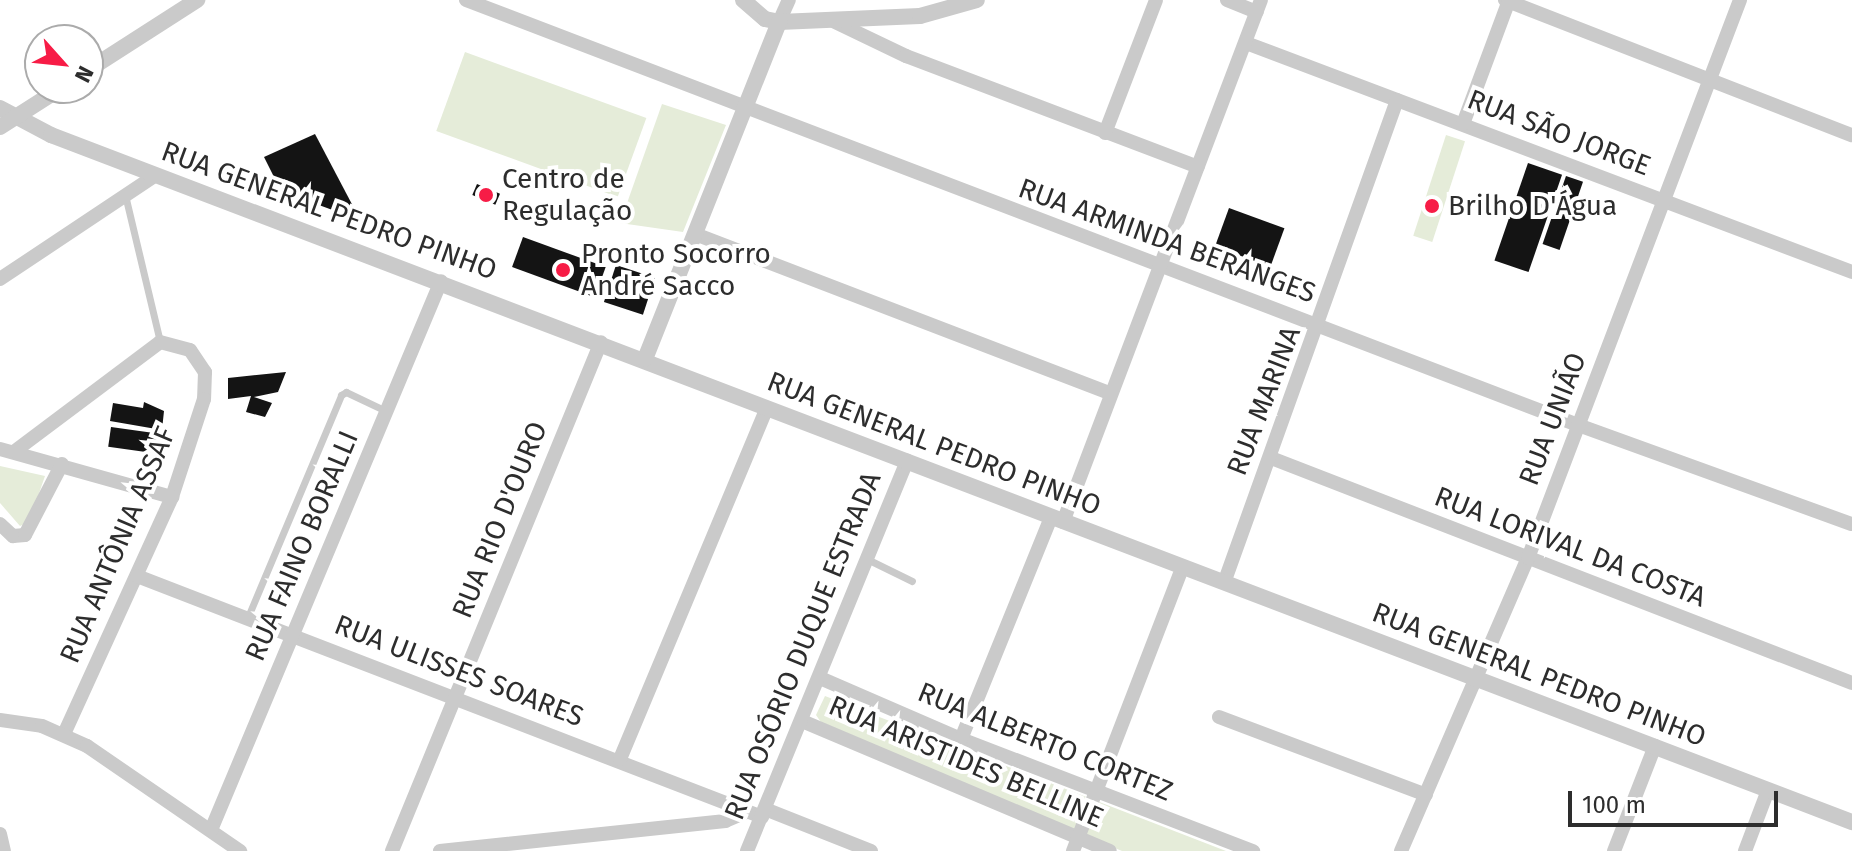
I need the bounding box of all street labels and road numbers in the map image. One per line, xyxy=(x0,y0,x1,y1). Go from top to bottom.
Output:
street label: RUA SÃO JORGE xyxy=(1463,83,1655,183)
street label: RUA GENERAL PEDRO PINHO xyxy=(157,135,501,287)
street label: RUA ARMINDA BERANGES xyxy=(1014,172,1320,310)
street label: RUA MARINA xyxy=(1220,322,1308,480)
street label: RUA UNIÃO xyxy=(1512,348,1594,490)
street label: RUA GENERAL PEDRO PINHO xyxy=(763,365,1105,523)
street label: RUA RIO D'OURO xyxy=(445,417,555,623)
street label: RUA ANTÔNIA ASSAF xyxy=(53,422,183,668)
street label: RUA FAINO BORALLI xyxy=(238,426,366,666)
street label: RUA OSÓRIO DUQUE ESTRADA xyxy=(718,467,888,825)
street label: RUA LORIVAL DA COSTA xyxy=(1430,480,1710,614)
street label: RUA GENERAL PEDRO PINHO xyxy=(1368,596,1710,754)
street label: RUA ULISSES SOARES xyxy=(330,608,588,734)
street label: RUA ALBERTO CORTEZ xyxy=(913,676,1177,808)
street label: RUA ARISTIDES BELLINE xyxy=(824,689,1108,835)

